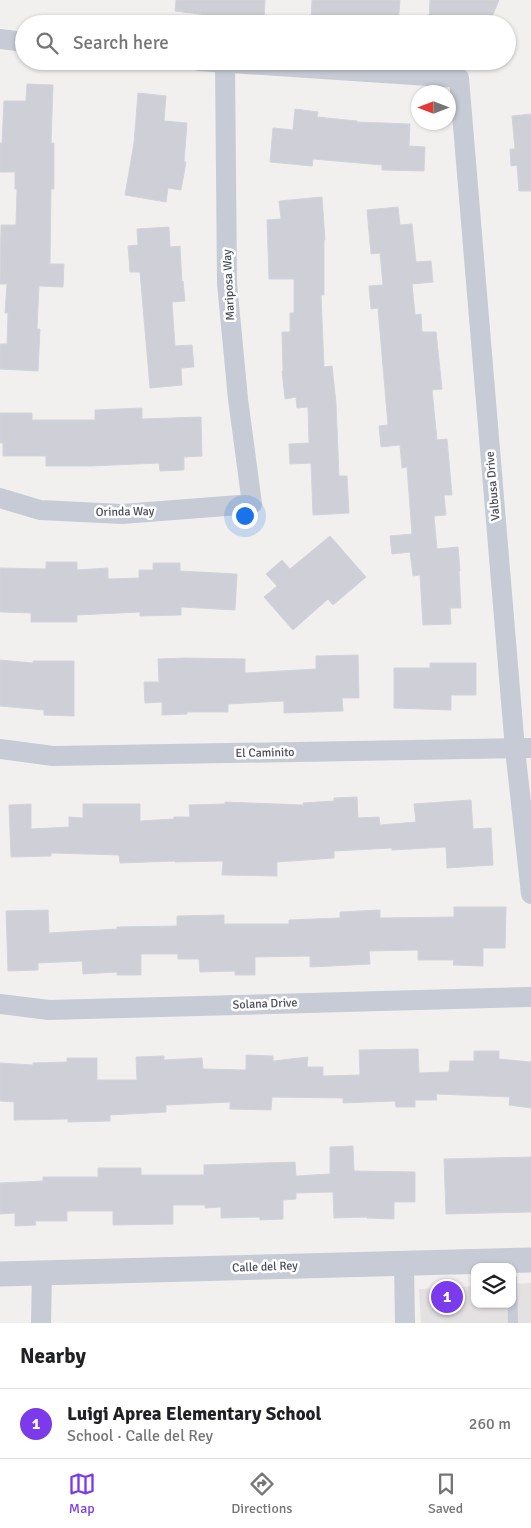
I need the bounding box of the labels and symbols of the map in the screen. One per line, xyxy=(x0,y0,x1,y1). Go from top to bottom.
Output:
north arrow xyxy=(411,85,456,130)
street label: Mariposa Way xyxy=(220,249,238,321)
street label: Valbusa Drive xyxy=(482,451,504,521)
your location xyxy=(232,503,258,529)
street label: Orinda Way xyxy=(96,504,155,520)
street label: El Caminito xyxy=(235,745,295,761)
street label: Solana Drive xyxy=(232,995,298,1013)
street label: Calle del Rey xyxy=(232,1258,298,1276)
pin: 1 xyxy=(431,1278,463,1316)

